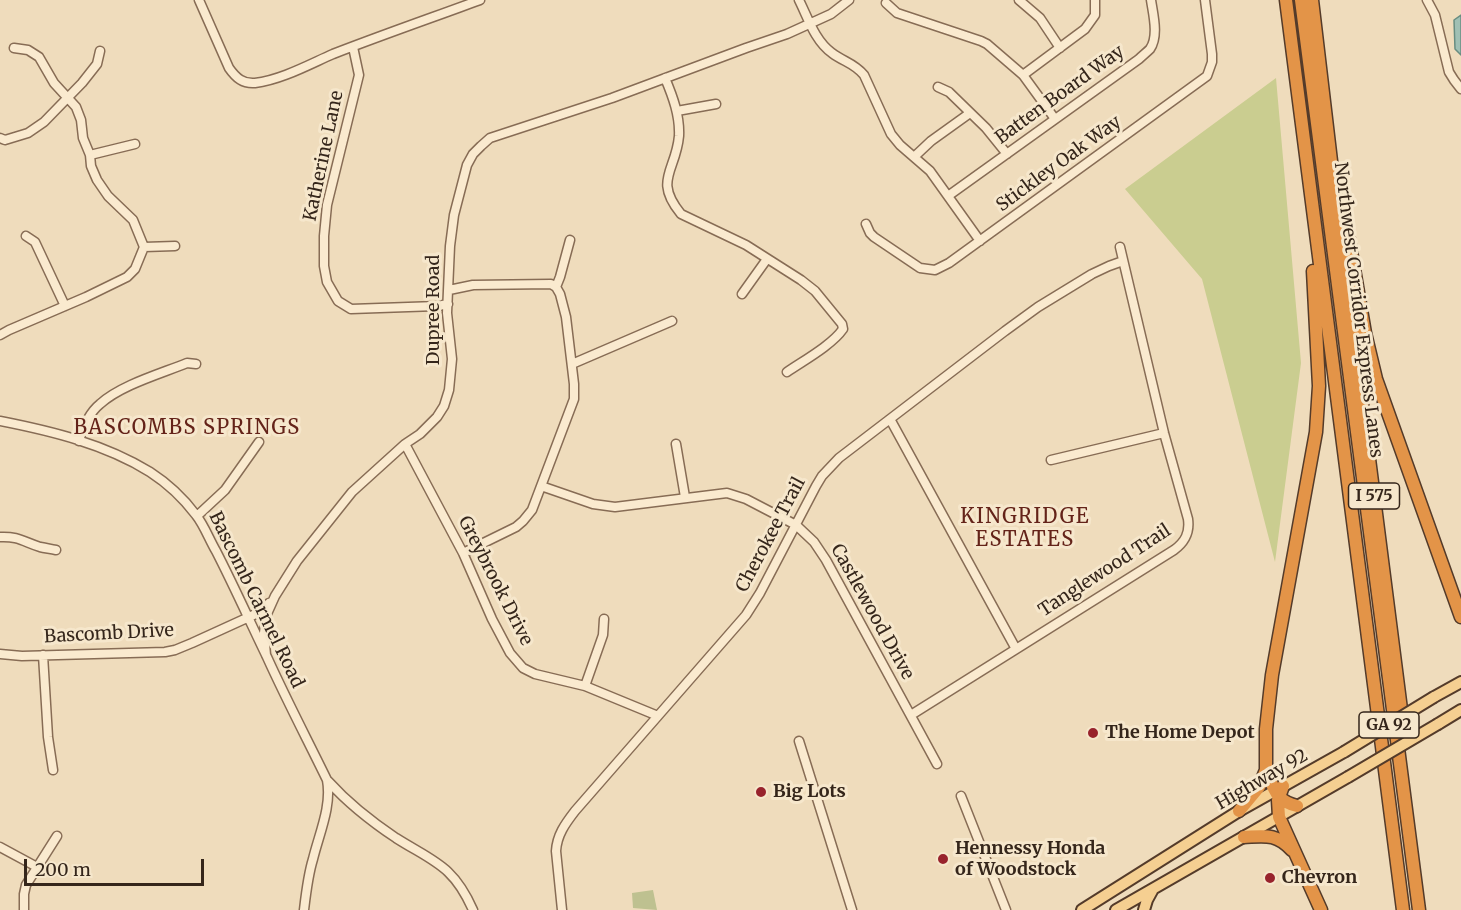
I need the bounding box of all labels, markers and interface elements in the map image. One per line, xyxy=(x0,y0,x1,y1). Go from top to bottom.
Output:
street label: Batten Board Way xyxy=(991,41,1129,149)
street label: Katherine Lane xyxy=(300,89,348,223)
street label: Stickley Oak Way xyxy=(992,112,1126,216)
street label: Northwest Corridor Express Lanes xyxy=(1329,161,1387,459)
street label: Dupree Road xyxy=(423,255,445,365)
district label: BASCOMBS SPRINGS xyxy=(73,416,301,440)
street label: Cherokee Trail xyxy=(732,474,810,596)
road number: I 575 xyxy=(1348,483,1400,509)
district label: KINGRIDGE ESTATES xyxy=(960,505,1090,552)
street label: Bascomb Carmel Road xyxy=(204,508,308,692)
street label: Greybrook Drive xyxy=(453,513,537,649)
street label: Tanglewood Trail xyxy=(1035,520,1175,622)
street label: Castlewood Drive xyxy=(826,541,918,683)
street label: Bascomb Drive xyxy=(44,620,174,648)
road number: GA 92 xyxy=(1359,712,1419,738)
place label: The Home Depot xyxy=(1105,722,1255,744)
marker: The Home Depot xyxy=(1086,726,1100,740)
street label: Highway 92 xyxy=(1212,745,1312,815)
place label: Big Lots xyxy=(773,781,846,803)
marker: Big Lots xyxy=(754,785,768,799)
place label: Hennessy Honda of Woodstock xyxy=(955,838,1105,880)
scale bar xyxy=(27,847,207,885)
marker: Hennessy Honda of Woodstock xyxy=(936,852,950,866)
text: 200 m xyxy=(35,858,91,881)
place label: Chevron xyxy=(1282,867,1357,889)
marker: Chevron xyxy=(1263,871,1277,885)

